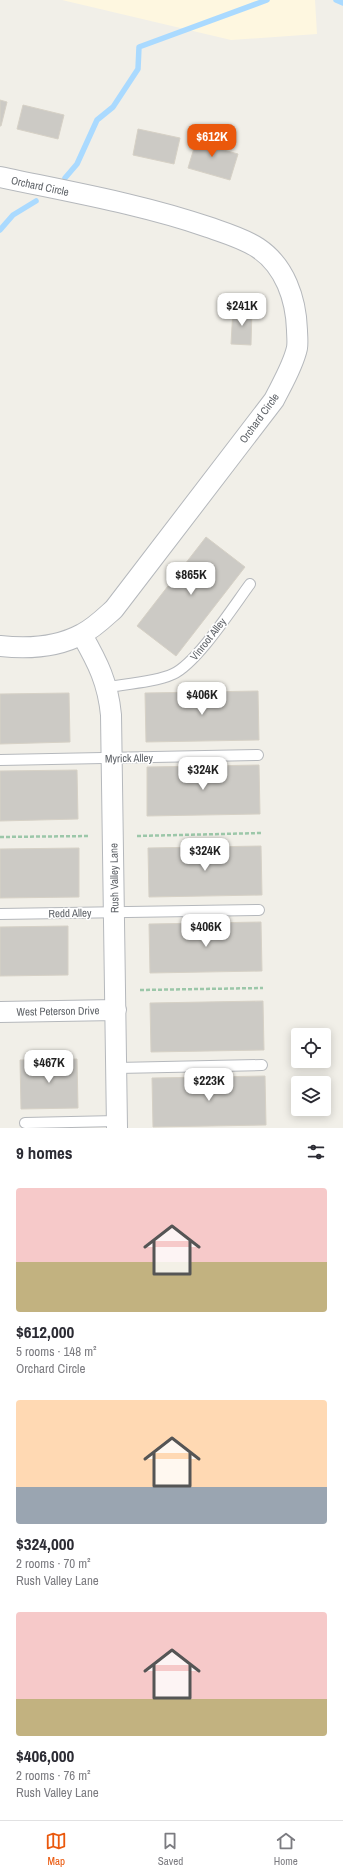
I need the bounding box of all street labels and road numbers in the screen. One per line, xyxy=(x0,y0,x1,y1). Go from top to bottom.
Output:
street label: Orchard Circle xyxy=(10,173,70,199)
street label: Orchard Circle xyxy=(236,390,282,446)
street label: Vinroot Alley xyxy=(187,614,229,663)
street label: Myrick Alley xyxy=(105,751,154,765)
street label: Rush Valley Lane xyxy=(106,843,122,913)
street label: Redd Alley xyxy=(48,906,92,920)
street label: West Peterson Drive xyxy=(16,1003,100,1019)

